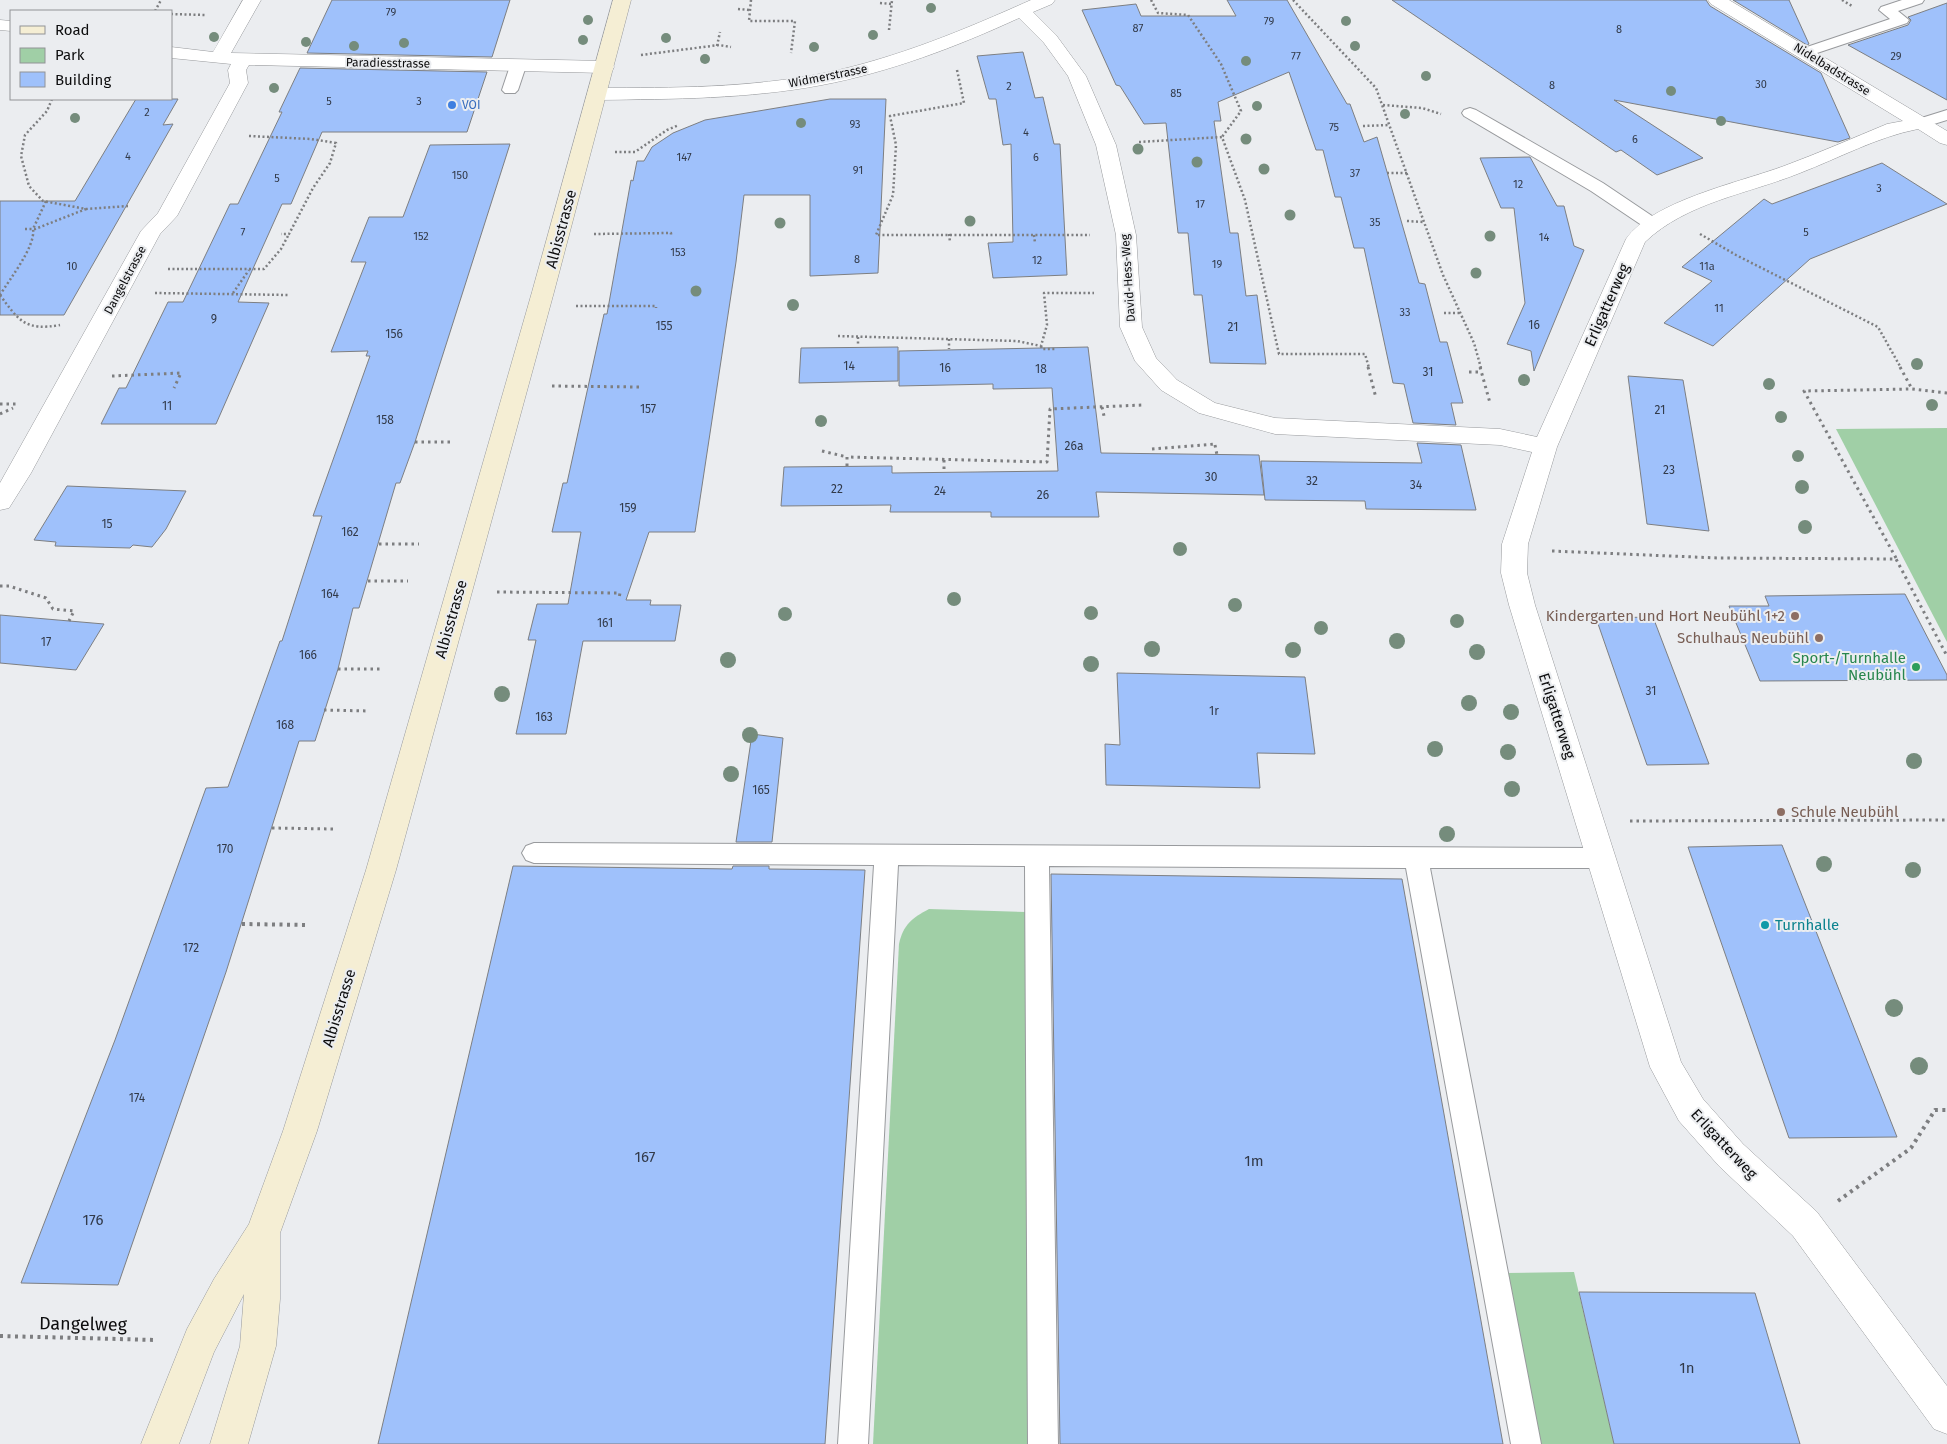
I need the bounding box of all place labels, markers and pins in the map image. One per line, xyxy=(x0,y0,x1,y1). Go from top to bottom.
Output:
place label: VOI xyxy=(462,98,480,112)
marker: VOI xyxy=(446,99,458,111)
place label: Kindergarten und Hort Neubühl 1+2 xyxy=(1546,607,1785,625)
marker: Kindergarten und Hort Neubühl 1+2 xyxy=(1789,610,1801,622)
place label: Schulhaus Neubühl xyxy=(1677,629,1810,647)
marker: Schulhaus Neubühl xyxy=(1813,632,1825,644)
place label: Sport-/Turnhalle Neubühl xyxy=(1792,649,1907,684)
marker: Sport-/Turnhalle Neubühl xyxy=(1910,661,1922,673)
place label: Schule Neubühl xyxy=(1791,803,1899,821)
marker: Schule Neubühl xyxy=(1775,806,1787,818)
place label: Turnhalle xyxy=(1775,916,1839,934)
marker: Turnhalle xyxy=(1759,919,1771,931)

